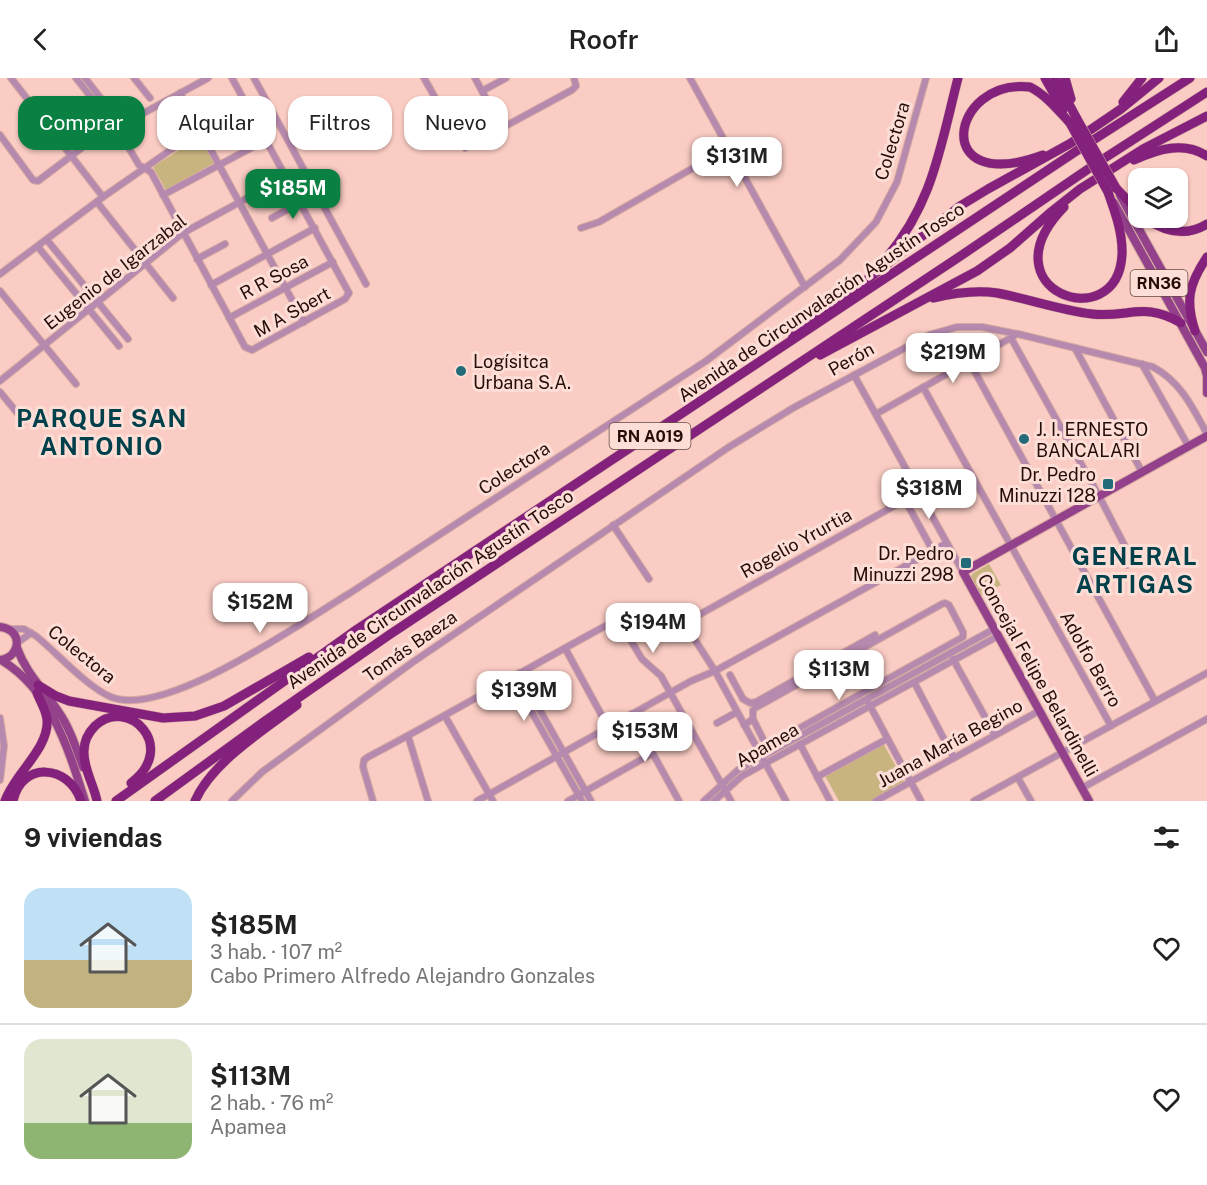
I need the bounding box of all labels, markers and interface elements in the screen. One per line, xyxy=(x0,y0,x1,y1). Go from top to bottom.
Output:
icon: back xyxy=(24,23,57,56)
text: Roofr xyxy=(568,23,639,55)
icon: share xyxy=(1150,23,1183,56)
chip: Comprar xyxy=(18,96,145,150)
chip: Alquilar xyxy=(157,96,276,150)
chip: Filtros xyxy=(288,96,392,150)
chip: Nuevo xyxy=(404,96,508,150)
street label: Colectora xyxy=(870,99,914,183)
pin: $131M xyxy=(695,137,779,188)
text: $131M xyxy=(706,144,768,168)
map controls xyxy=(1128,168,1188,228)
button: layers xyxy=(1128,168,1188,228)
pin: $185M xyxy=(251,169,335,220)
text: $185M xyxy=(259,176,327,200)
street label: Avenida de Circunvalación Agustín Tosco xyxy=(674,198,968,406)
street label: Eugenio de Igarzabal xyxy=(40,210,190,334)
street label: R R Sosa xyxy=(236,250,312,304)
road number: RN36 xyxy=(1130,270,1188,296)
street label: M A Sbert xyxy=(250,282,334,342)
pin: $219M xyxy=(911,333,995,384)
street label: Perón xyxy=(824,338,878,380)
text: $219M xyxy=(920,340,986,364)
place label: Logísitca Urbana S.A. xyxy=(473,351,571,393)
marker: Logísitca Urbana S.A. xyxy=(454,364,468,378)
district label: PARQUE SAN ANTONIO xyxy=(16,404,188,460)
place label: J. I. ERNESTO BANCALARI xyxy=(1036,419,1148,461)
road number: RN A019 xyxy=(610,423,690,449)
marker: J. I. ERNESTO BANCALARI xyxy=(1017,432,1031,446)
street label: Colectora xyxy=(474,437,554,499)
place label: Dr. Pedro Minuzzi 128 xyxy=(999,464,1096,506)
pin: $318M xyxy=(887,469,971,520)
text: $318M xyxy=(895,476,963,500)
marker: Dr. Pedro Minuzzi 128 xyxy=(1101,477,1115,491)
street label: Avenida de Circunvalación Agustín Tosco xyxy=(283,485,577,693)
street label: Rogelio Yrurtia xyxy=(737,504,855,582)
district label: GENERAL ARTIGAS xyxy=(1072,542,1198,598)
place label: Dr. Pedro Minuzzi 298 xyxy=(853,543,954,585)
marker: Dr. Pedro Minuzzi 298 xyxy=(959,556,973,570)
street label: Concejal Felipe Belardinelli xyxy=(973,570,1103,780)
pin: $152M xyxy=(218,583,302,634)
text: $152M xyxy=(227,590,293,614)
pin: $194M xyxy=(611,603,695,654)
street label: Tomás Baeza xyxy=(359,606,461,686)
street label: Adolfo Berro xyxy=(1056,607,1126,711)
text: $194M xyxy=(620,610,686,634)
street label: Colectora xyxy=(44,620,120,688)
pin: $113M xyxy=(797,650,881,701)
text: $113M xyxy=(808,657,870,681)
pin: $139M xyxy=(482,671,566,722)
text: $139M xyxy=(491,678,557,702)
street label: Juana María Begino xyxy=(874,694,1026,792)
pin: $153M xyxy=(603,712,687,763)
text: $153M xyxy=(611,719,679,743)
street label: Apamea xyxy=(732,719,802,771)
icon: filters xyxy=(1150,821,1183,854)
text: 9 viviendas xyxy=(24,822,162,853)
text: $185M xyxy=(210,909,298,940)
icon: home xyxy=(72,912,144,984)
icon: heart xyxy=(1150,932,1183,965)
text: 3 hab. · 107 m² xyxy=(210,940,342,964)
text: Cabo Primero Alfredo Alejandro Gonzales xyxy=(210,964,595,988)
text: $113M xyxy=(210,1060,291,1091)
icon: home xyxy=(72,1063,144,1135)
icon: heart xyxy=(1150,1083,1183,1116)
text: 2 hab. · 76 m² xyxy=(210,1091,333,1115)
text: Apamea xyxy=(210,1115,287,1139)

